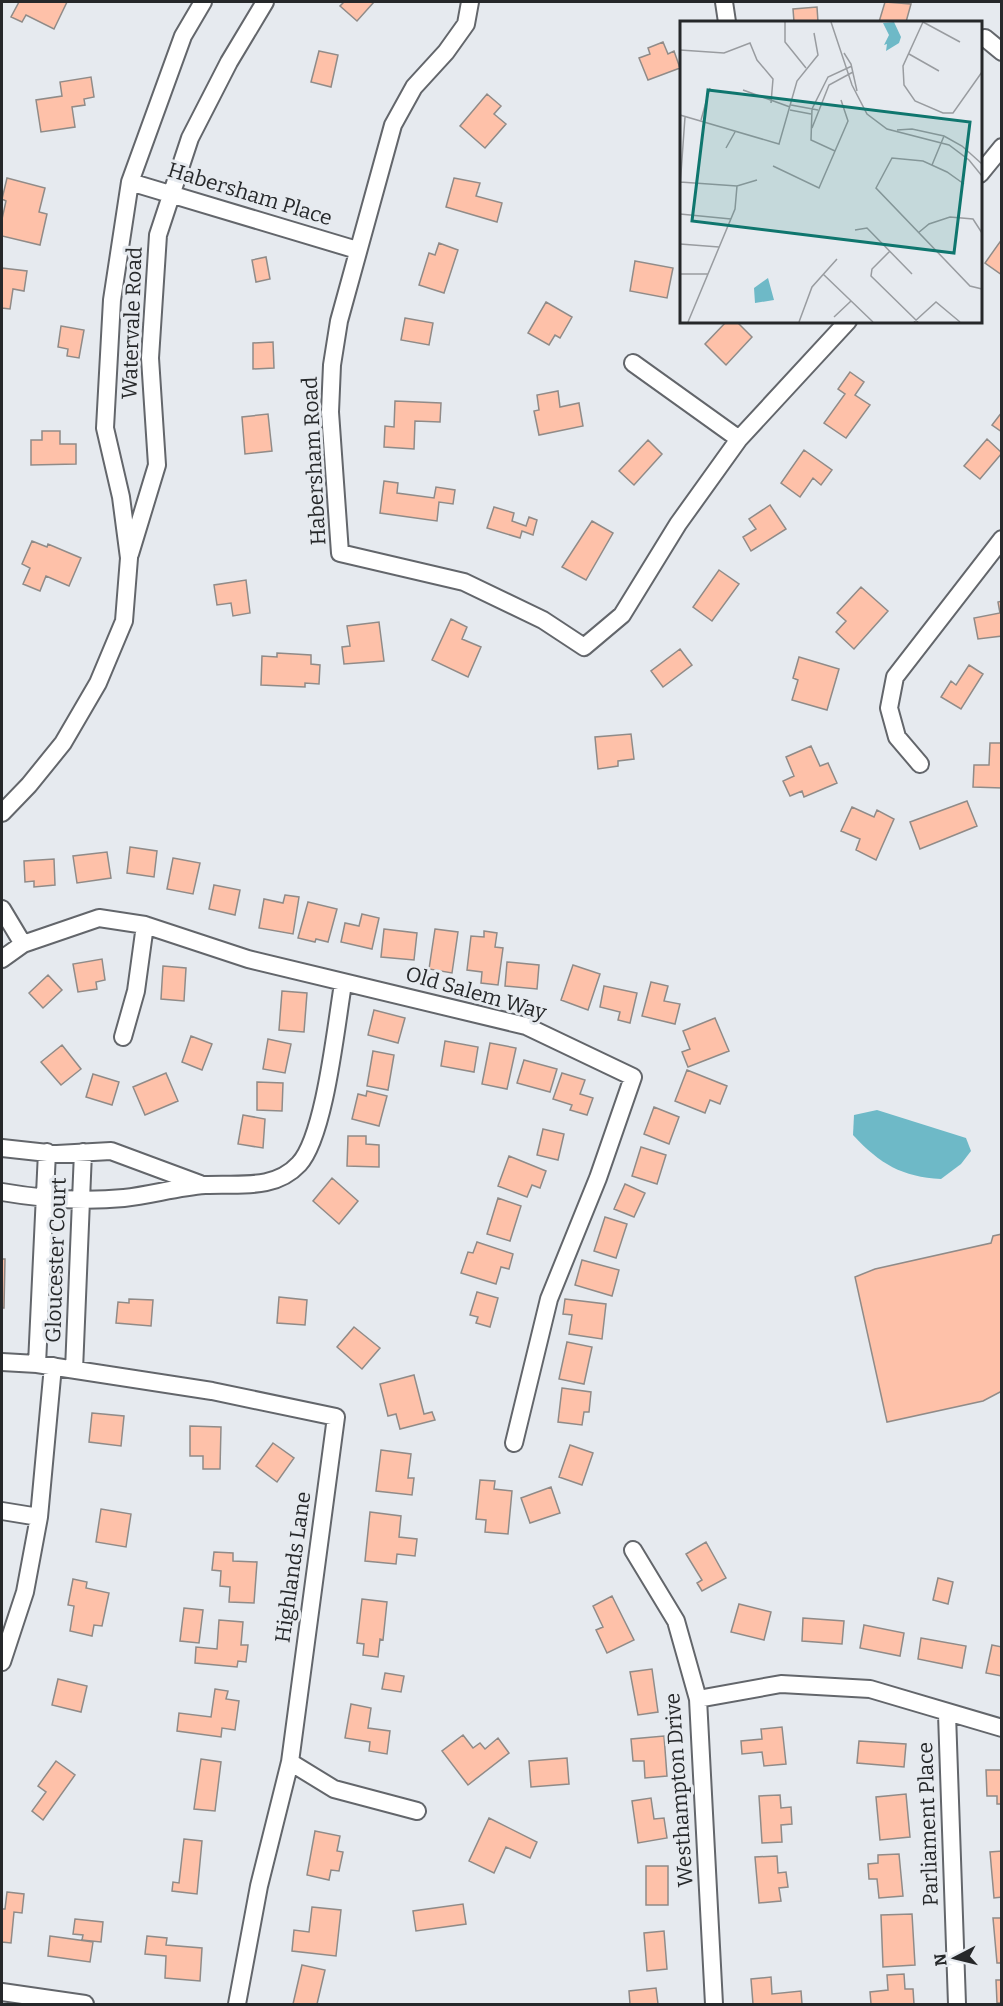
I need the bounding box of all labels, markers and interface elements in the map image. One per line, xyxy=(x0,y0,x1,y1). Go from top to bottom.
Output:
inset map xyxy=(680,21,982,322)
street label: Habersham Place xyxy=(165,157,335,231)
street label: Watervale Road xyxy=(116,246,148,400)
street label: Habersham Road xyxy=(297,376,331,546)
street label: Old Salem Way xyxy=(403,960,550,1026)
street label: Gloucester Court xyxy=(40,1176,72,1343)
street label: Highlands Lane xyxy=(270,1490,316,1644)
street label: Westhampton Drive xyxy=(659,1692,699,1888)
street label: Parliament Place xyxy=(912,1742,944,1906)
north arrow xyxy=(925,1928,985,1988)
text: N xyxy=(930,1952,951,1967)

